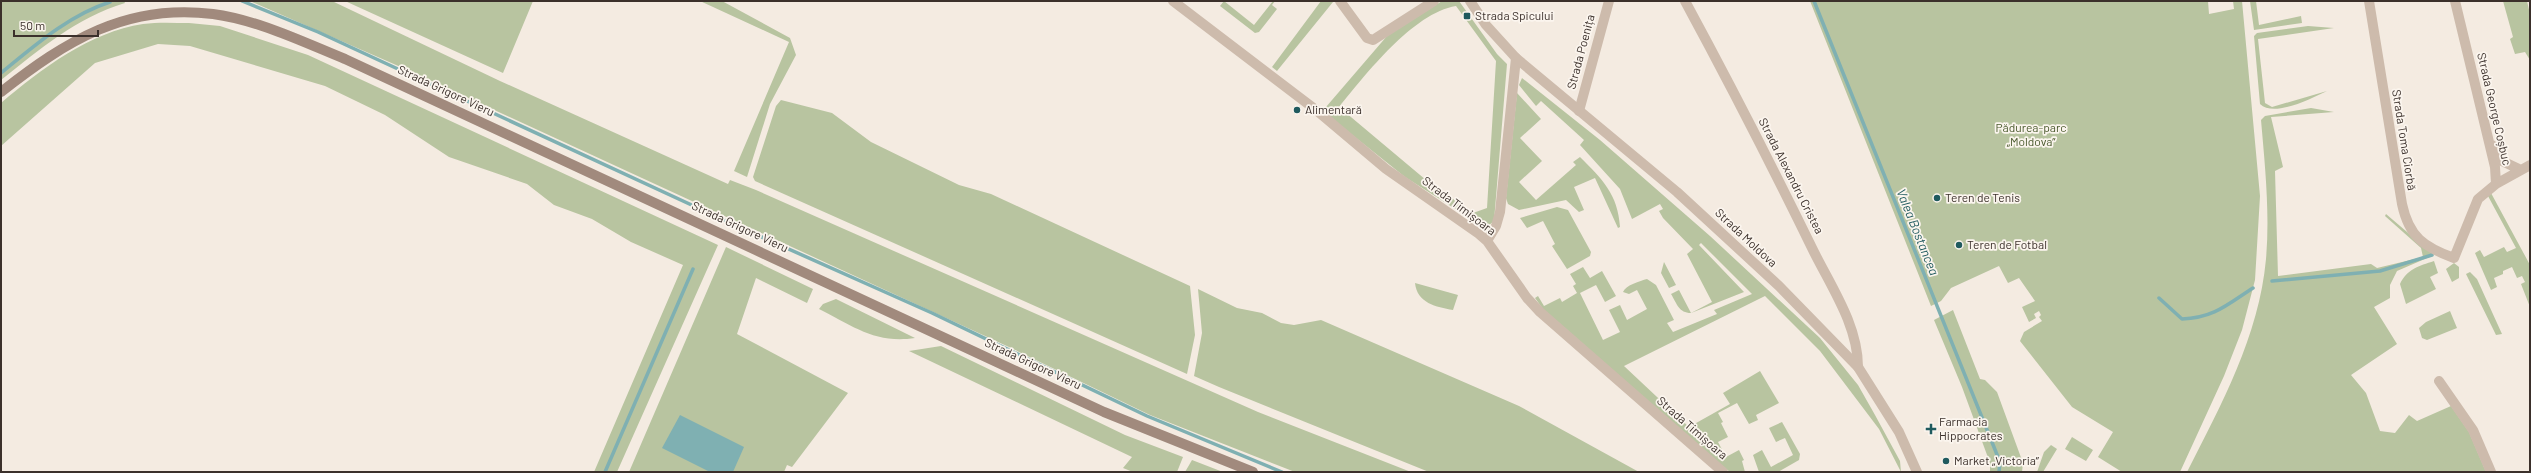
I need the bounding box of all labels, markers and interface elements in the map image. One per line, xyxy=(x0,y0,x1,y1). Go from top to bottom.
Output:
place label: Strada Spicului xyxy=(1475,8,1554,22)
marker: Strada Spicului xyxy=(1462,11,1472,21)
scale bar xyxy=(14,12,98,38)
street label: Strada Poenița xyxy=(1563,13,1597,91)
text: 50 m xyxy=(20,18,45,32)
street label: Strada George Coșbuc xyxy=(2475,51,2515,167)
street label: Strada Grigore Vieru xyxy=(396,62,497,119)
street label: Strada Toma Ciorbă xyxy=(2390,88,2420,191)
place label: Alimentară xyxy=(1305,102,1362,116)
marker: Alimentară xyxy=(1292,105,1302,115)
street label: Strada Alexandru Cristea xyxy=(1757,115,1827,236)
park label: Pădurea-parc „Moldova” xyxy=(1996,120,2066,148)
street label: Strada Timișoara xyxy=(1420,173,1499,237)
water label: Valea Bostancea xyxy=(1893,186,1943,278)
place label: Teren de Tenis xyxy=(1945,190,2020,204)
marker: Teren de Tenis xyxy=(1932,193,1942,203)
street label: Strada Grigore Vieru xyxy=(690,198,791,255)
street label: Strada Moldova xyxy=(1713,205,1780,269)
place label: Teren de Fotbal xyxy=(1967,237,2047,251)
marker: Teren de Fotbal xyxy=(1954,240,1964,250)
street label: Strada Grigore Vieru xyxy=(983,335,1084,392)
street label: Strada Timișoara xyxy=(1655,393,1731,462)
place label: Farmacia Hippocrates xyxy=(1939,414,2003,442)
marker: Farmacia Hippocrates xyxy=(1926,424,1936,434)
place label: Market „Victoria” xyxy=(1954,453,2040,467)
marker: Market „Victoria” xyxy=(1941,456,1951,466)

